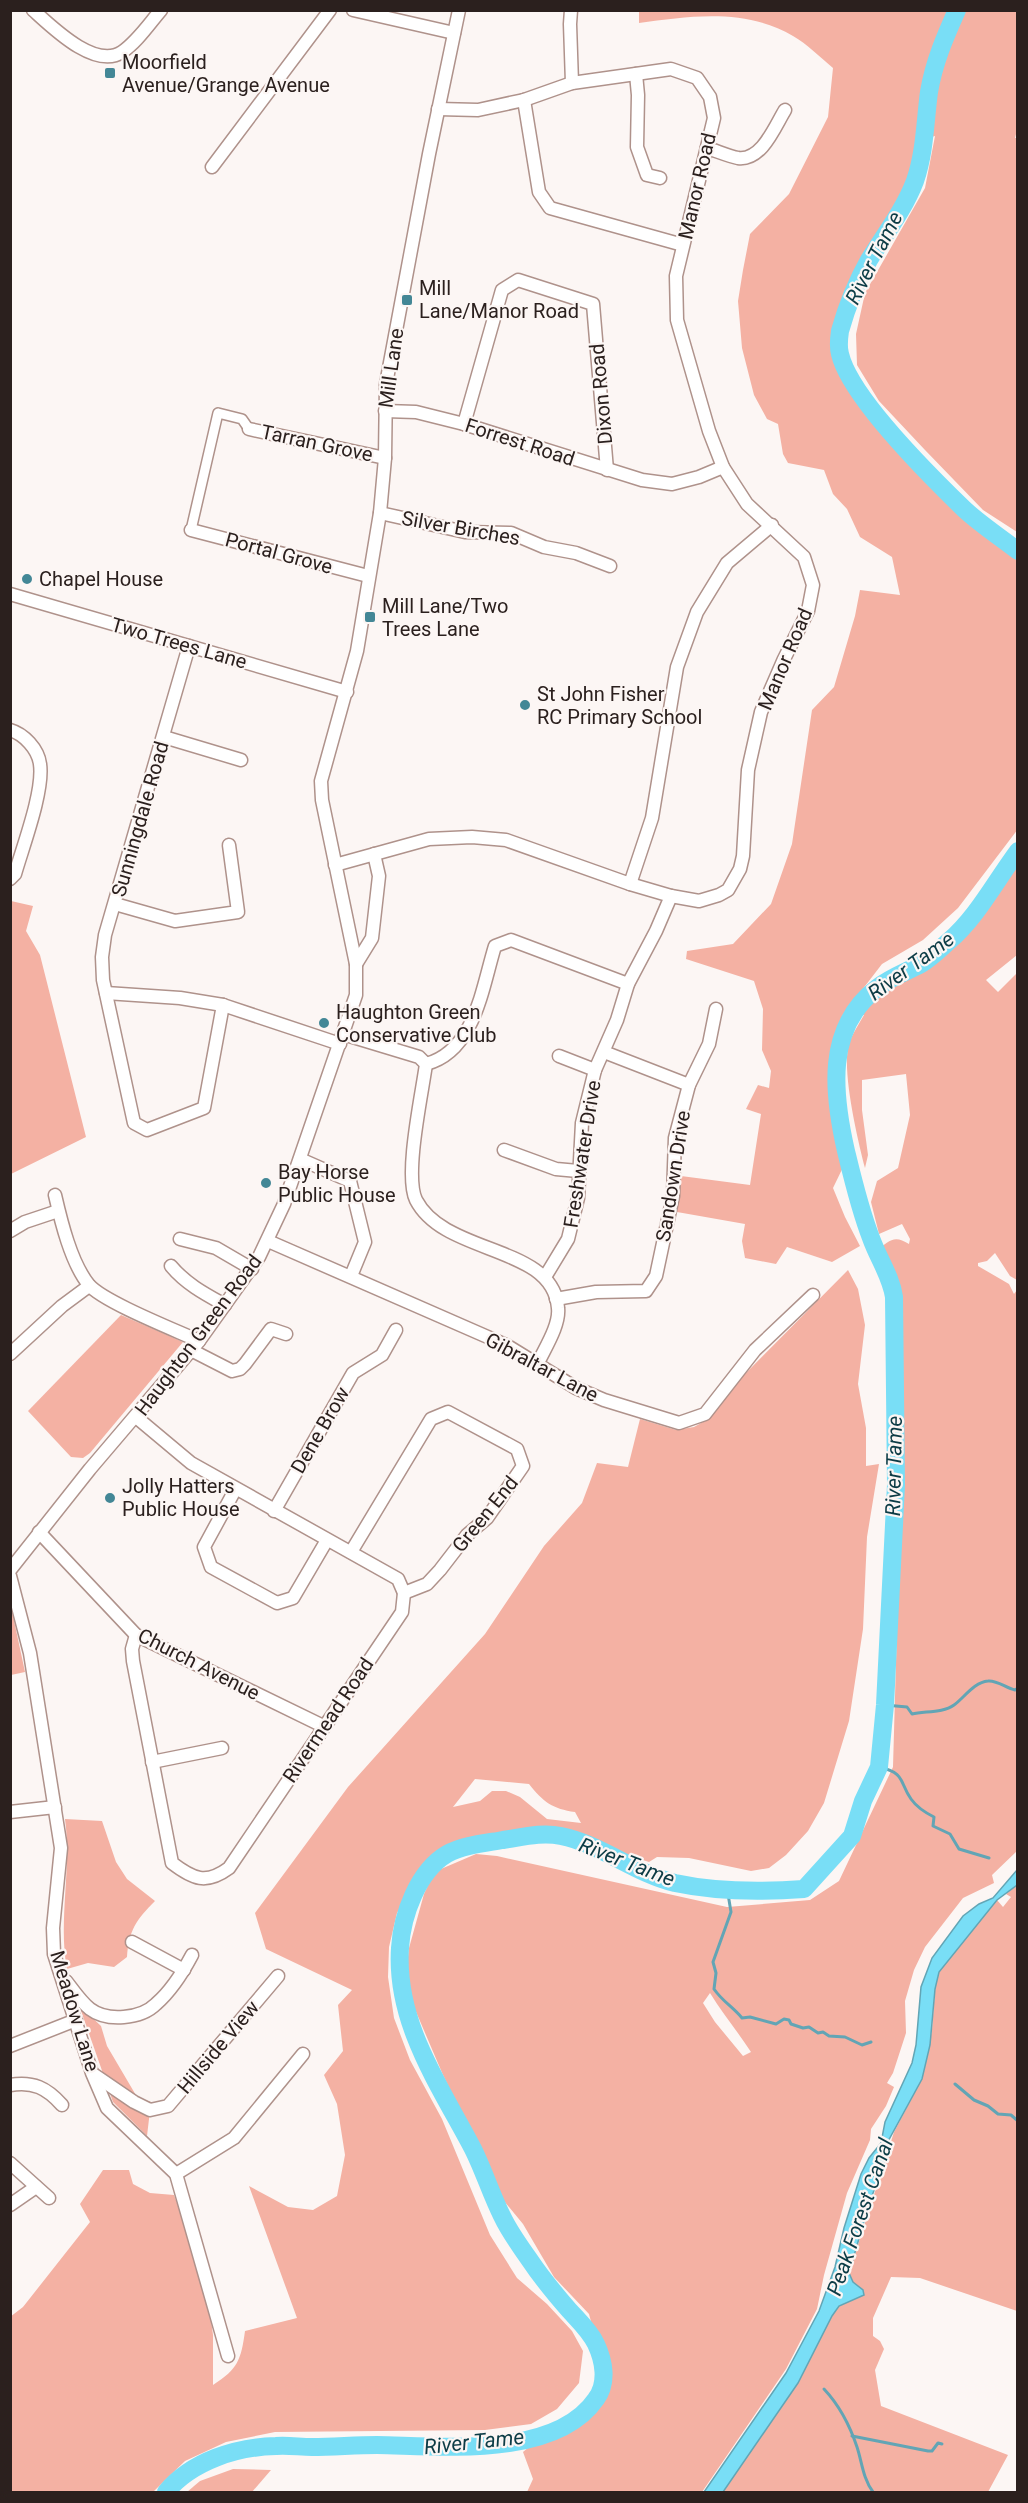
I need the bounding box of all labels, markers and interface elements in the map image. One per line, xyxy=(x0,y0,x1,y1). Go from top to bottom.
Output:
place label: Moorfield Avenue/Grange Avenue xyxy=(122,50,330,97)
marker: Moorfield Avenue/Grange Avenue xyxy=(103,66,117,80)
street label: Manor Road xyxy=(673,130,721,242)
water label: River Tame xyxy=(841,208,908,308)
place label: Mill Lane/Manor Road xyxy=(419,276,579,323)
marker: Mill Lane/Manor Road xyxy=(400,293,414,307)
street label: Mill Lane xyxy=(374,327,408,409)
street label: Dixon Road xyxy=(585,343,617,445)
street label: Forrest Road xyxy=(462,413,578,471)
street label: Tarran Grove xyxy=(259,419,375,467)
street label: Silver Birches xyxy=(400,506,522,550)
street label: Portal Grove xyxy=(223,527,335,579)
place label: Chapel House xyxy=(39,567,163,591)
marker: Chapel House xyxy=(20,572,34,586)
place label: Mill Lane/Two Trees Lane xyxy=(382,594,508,641)
street label: Manor Road xyxy=(753,604,817,714)
marker: Mill Lane/Two Trees Lane xyxy=(363,610,377,624)
street label: Two Trees Lane xyxy=(108,612,250,674)
place label: St John Fisher RC Primary School xyxy=(537,682,702,729)
marker: St John Fisher RC Primary School xyxy=(518,698,532,712)
street label: Sunningdale Road xyxy=(106,738,174,900)
water label: River Tame xyxy=(863,927,959,1005)
place label: Haughton Green Conservative Club xyxy=(336,1000,496,1047)
marker: Haughton Green Conservative Club xyxy=(317,1016,331,1030)
street label: Freshwater Drive xyxy=(558,1079,606,1229)
street label: Sandown Drive xyxy=(651,1109,695,1243)
place label: Bay Horse Public House xyxy=(278,1160,396,1207)
marker: Bay Horse Public House xyxy=(259,1176,273,1190)
street label: Haughton Green Road xyxy=(130,1250,266,1420)
street label: Gibraltar Lane xyxy=(481,1327,603,1407)
street label: Dene Brow xyxy=(286,1383,354,1477)
water label: River Tame xyxy=(881,1415,907,1516)
street label: Green End xyxy=(447,1471,523,1557)
place label: Jolly Hatters Public House xyxy=(122,1474,240,1521)
marker: Jolly Hatters Public House xyxy=(103,1491,117,1505)
street label: Church Avenue xyxy=(134,1623,264,1705)
street label: Rivermead Road xyxy=(277,1653,379,1787)
water label: River Tame xyxy=(576,1833,678,1891)
street label: Meadow Lane xyxy=(45,1948,105,2074)
street label: Hillside View xyxy=(172,1996,264,2098)
water label: Peak Forest Canal xyxy=(822,2134,898,2299)
water label: River Tame xyxy=(423,2425,525,2459)

